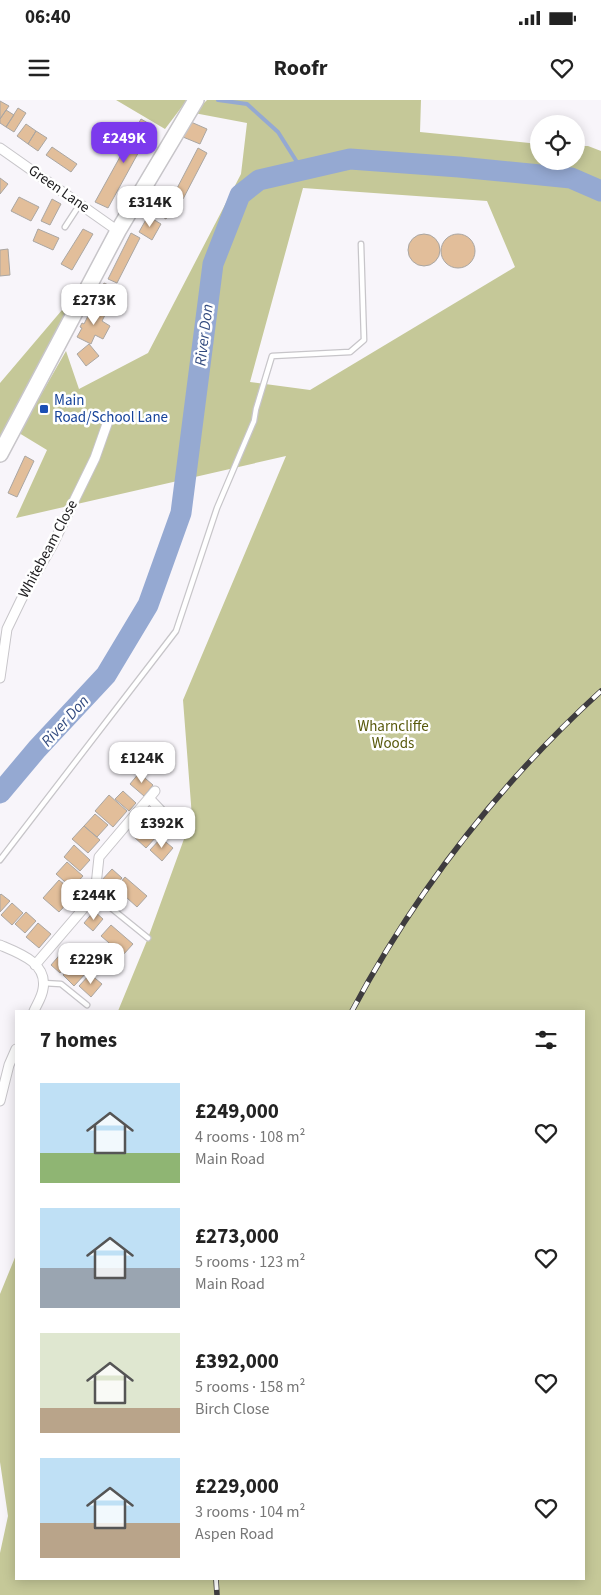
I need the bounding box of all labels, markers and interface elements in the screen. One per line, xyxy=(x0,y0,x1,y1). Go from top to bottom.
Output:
text: 06:40 xyxy=(25,4,71,31)
text: Roofr xyxy=(274,52,327,84)
icon: menu xyxy=(25,54,53,82)
icon: heart xyxy=(548,54,576,82)
map controls xyxy=(530,115,585,170)
button: locate xyxy=(530,115,585,170)
pin: £249K xyxy=(89,122,159,164)
text: £249K xyxy=(102,127,146,149)
street label: Green Lane xyxy=(24,160,94,218)
pin: £314K xyxy=(115,186,185,228)
text: £314K xyxy=(128,191,172,213)
pin: £273K xyxy=(59,284,129,326)
text: £273K xyxy=(72,289,116,311)
water label: River Don xyxy=(189,303,219,367)
place label: Main Road/School Lane xyxy=(54,390,168,428)
marker: Main Road/School Lane xyxy=(38,403,50,415)
street label: Whitebeam Close xyxy=(13,496,83,602)
water label: River Don xyxy=(36,691,94,751)
park label: Wharncliffe Woods xyxy=(357,716,429,754)
pin: £124K xyxy=(107,742,177,784)
text: £124K xyxy=(120,747,164,769)
pin: £392K xyxy=(127,806,197,849)
text: £392K xyxy=(140,812,184,834)
pin: £244K xyxy=(59,878,129,921)
text: £244K xyxy=(72,884,116,906)
pin: £229K xyxy=(56,942,126,985)
text: £229K xyxy=(69,948,113,970)
text: 7 homes xyxy=(40,1025,117,1055)
icon: filters xyxy=(532,1026,560,1054)
text: £249,000 xyxy=(195,1096,279,1126)
icon: home xyxy=(80,1103,140,1163)
icon: heart xyxy=(532,1119,560,1147)
text: 4 rooms · 108 m² xyxy=(195,1126,305,1148)
text: Main Road xyxy=(195,1148,265,1170)
text: £273,000 xyxy=(195,1221,279,1251)
icon: home xyxy=(80,1228,140,1288)
icon: heart xyxy=(532,1244,560,1272)
text: 5 rooms · 123 m² xyxy=(195,1251,305,1273)
text: Main Road xyxy=(195,1273,265,1295)
text: £392,000 xyxy=(195,1346,279,1376)
icon: home xyxy=(80,1353,140,1413)
icon: heart xyxy=(532,1369,560,1397)
text: 5 rooms · 158 m² xyxy=(195,1376,305,1398)
text: Birch Close xyxy=(195,1398,269,1420)
text: £229,000 xyxy=(195,1471,279,1501)
icon: home xyxy=(80,1478,140,1538)
icon: heart xyxy=(532,1494,560,1522)
text: 3 rooms · 104 m² xyxy=(195,1501,305,1523)
text: Aspen Road xyxy=(195,1523,274,1545)

